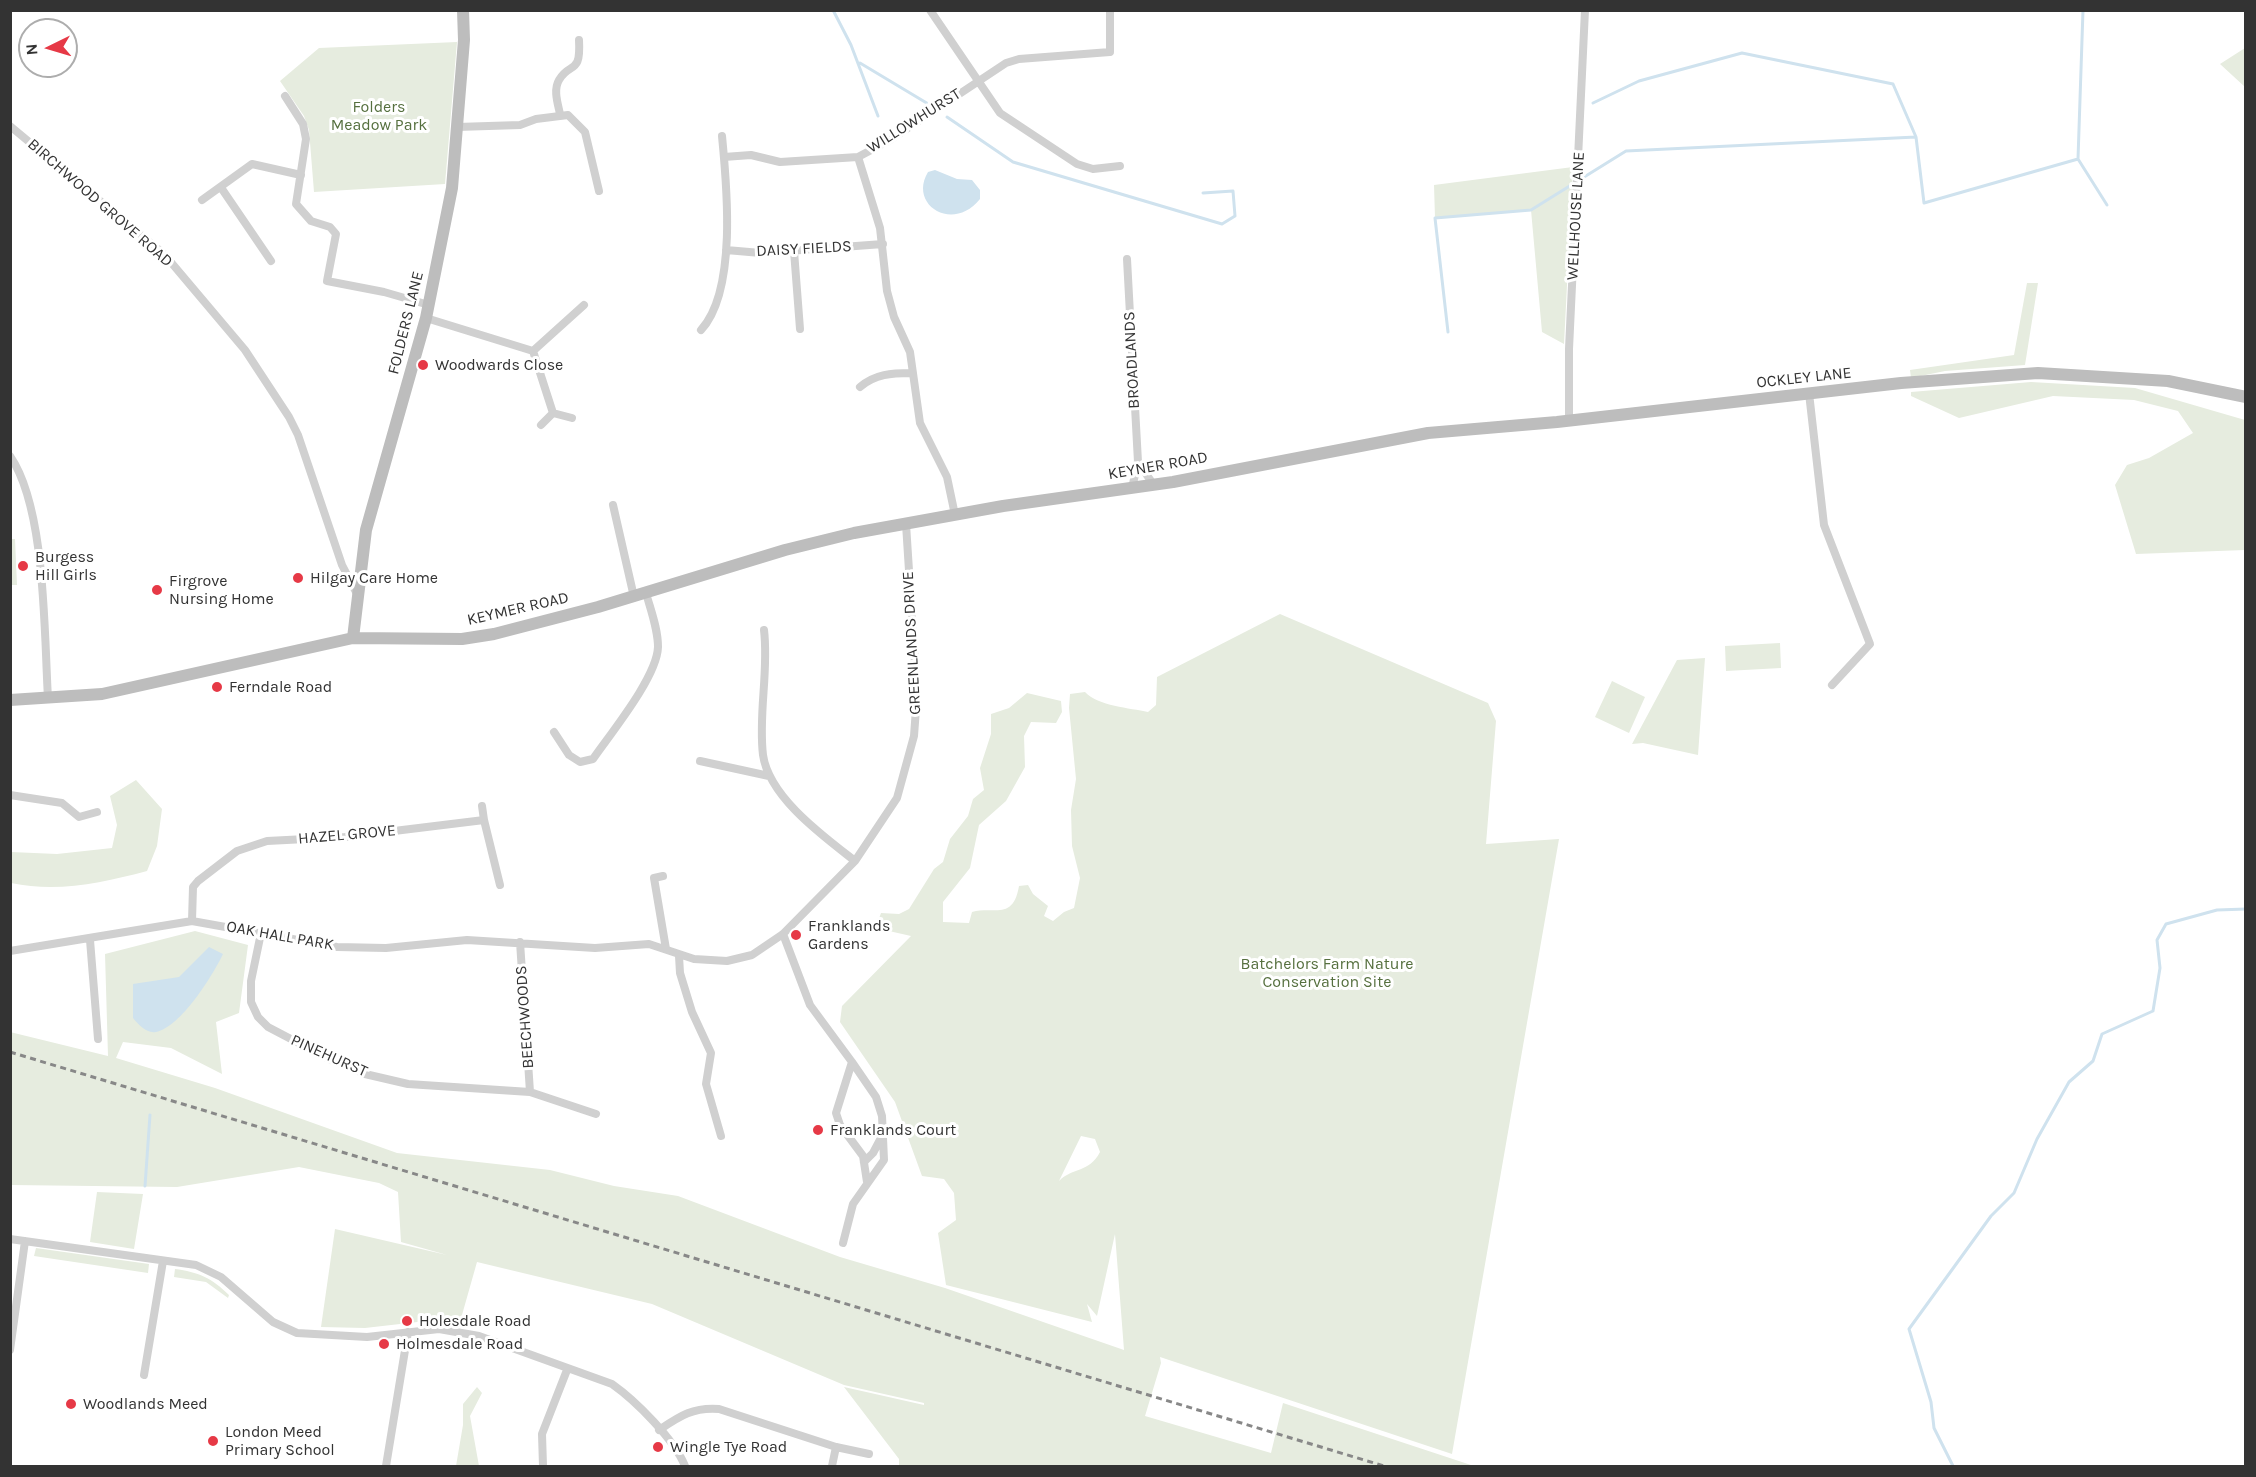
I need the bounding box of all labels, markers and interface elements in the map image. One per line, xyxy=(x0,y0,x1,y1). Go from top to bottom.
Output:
north arrow xyxy=(18,18,78,78)
text: N xyxy=(22,43,42,56)
street label: WILLOWHURST xyxy=(864,85,964,157)
park label: Folders Meadow Park xyxy=(331,97,427,135)
street label: BIRCHWOOD GROVE ROAD xyxy=(24,135,176,271)
street label: WELLHOUSE LANE xyxy=(1563,151,1589,281)
street label: DAISY FIELDS xyxy=(756,237,852,261)
street label: FOLDERS LANE xyxy=(384,269,428,377)
street label: BROADLANDS xyxy=(1120,311,1144,409)
place label: Woodwards Close xyxy=(435,355,563,375)
marker: Woodwards Close xyxy=(416,358,430,372)
street label: OCKLEY LANE xyxy=(1756,363,1852,393)
street label: KEYNER ROAD xyxy=(1107,448,1209,484)
place label: Burgess Hill Girls xyxy=(35,547,97,585)
marker: Burgess Hill Girls xyxy=(16,559,30,573)
place label: Hilgay Care Home xyxy=(310,568,438,588)
place label: Firgrove Nursing Home xyxy=(169,571,274,609)
marker: Hilgay Care Home xyxy=(291,571,305,585)
street label: GREENLANDS DRIVE xyxy=(899,571,925,715)
marker: Firgrove Nursing Home xyxy=(150,583,164,597)
street label: KEYMER ROAD xyxy=(465,588,571,630)
place label: Ferndale Road xyxy=(229,677,332,697)
marker: Ferndale Road xyxy=(210,680,224,694)
street label: HAZEL GROVE xyxy=(297,821,397,849)
place label: Franklands Gardens xyxy=(808,916,890,954)
street label: OAK HALL PARK xyxy=(225,917,335,955)
marker: Franklands Gardens xyxy=(789,928,803,942)
park label: Batchelors Farm Nature Conservation Site xyxy=(1241,954,1413,992)
street label: BEECHWOODS xyxy=(512,965,538,1069)
street label: PINEHURST xyxy=(288,1031,370,1081)
place label: Franklands Court xyxy=(830,1120,956,1140)
marker: Franklands Court xyxy=(811,1123,825,1137)
place label: Holesdale Road xyxy=(419,1311,531,1331)
marker: Holesdale Road xyxy=(400,1314,414,1328)
place label: Holmesdale Road xyxy=(396,1334,523,1354)
marker: Holmesdale Road xyxy=(377,1337,391,1351)
place label: Woodlands Meed xyxy=(83,1394,208,1414)
marker: Woodlands Meed xyxy=(64,1397,78,1411)
place label: London Meed Primary School xyxy=(225,1422,335,1460)
marker: London Meed Primary School xyxy=(206,1434,220,1448)
place label: Wingle Tye Road xyxy=(670,1437,787,1457)
marker: Wingle Tye Road xyxy=(651,1440,665,1454)

